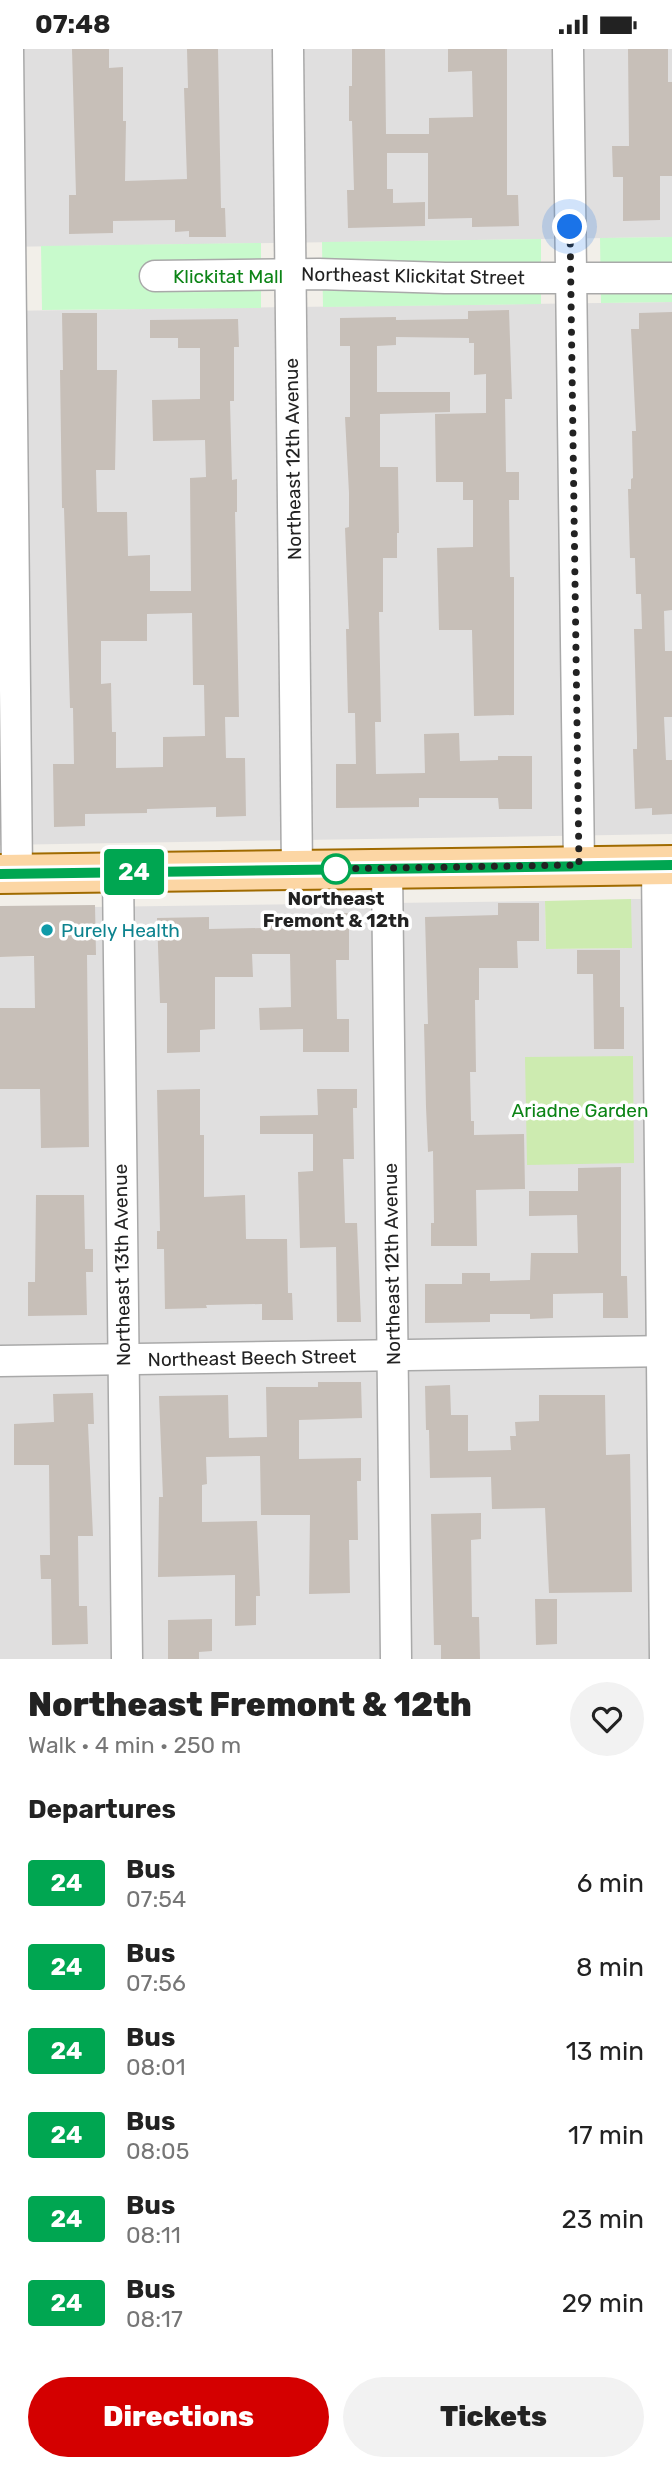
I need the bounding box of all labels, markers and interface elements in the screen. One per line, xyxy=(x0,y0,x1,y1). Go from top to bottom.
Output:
text: 07:48 xyxy=(35,9,111,40)
your location xyxy=(552,209,587,244)
street label: Northeast Klickitat Street xyxy=(301,263,526,289)
park label: Klickitat Mall xyxy=(173,265,283,288)
street label: Northeast 12th Avenue xyxy=(280,358,306,560)
line badge: 24 xyxy=(102,849,166,895)
marker: Northeast Fremont & 12th xyxy=(321,854,351,884)
text: 24 xyxy=(118,858,150,886)
place label: Northeast Fremont & 12th xyxy=(263,887,409,932)
place label: Purely Health xyxy=(61,919,180,942)
marker: Purely Health xyxy=(39,922,55,938)
park label: Ariadne Garden xyxy=(511,1099,649,1122)
street label: Northeast 12th Avenue xyxy=(379,1163,405,1365)
street label: Northeast 13th Avenue xyxy=(109,1164,135,1366)
street label: Northeast Beech Street xyxy=(147,1345,357,1371)
button: heart xyxy=(570,1682,644,1756)
text: Northeast Fremont & 12th xyxy=(28,1685,472,1724)
text: Walk · 4 min · 250 m xyxy=(28,1731,241,1759)
text: Departures xyxy=(28,1794,176,1825)
text: Bus xyxy=(126,1854,175,1885)
text: 6 min xyxy=(577,1868,644,1899)
text: 24 xyxy=(51,1869,82,1897)
text: 07:54 xyxy=(126,1885,186,1913)
text: Bus xyxy=(126,1938,175,1969)
text: 8 min xyxy=(576,1952,644,1983)
text: 24 xyxy=(51,1953,82,1981)
text: 07:56 xyxy=(126,1969,186,1997)
text: Bus xyxy=(126,2022,175,2053)
text: 13 min xyxy=(566,2036,644,2067)
text: 24 xyxy=(51,2037,82,2065)
text: 08:01 xyxy=(126,2053,186,2081)
text: Bus xyxy=(126,2106,175,2137)
text: 17 min xyxy=(568,2120,644,2151)
text: 24 xyxy=(51,2121,82,2149)
text: 08:05 xyxy=(126,2137,189,2165)
text: Bus xyxy=(126,2190,175,2221)
text: 23 min xyxy=(562,2204,644,2235)
text: 24 xyxy=(51,2205,82,2233)
text: 08:11 xyxy=(126,2221,181,2249)
text: Bus xyxy=(126,2274,175,2305)
text: 29 min xyxy=(562,2288,644,2319)
text: 24 xyxy=(51,2289,82,2317)
text: 08:17 xyxy=(126,2305,183,2333)
button: Directions xyxy=(28,2377,329,2457)
button: Tickets xyxy=(343,2377,644,2457)

